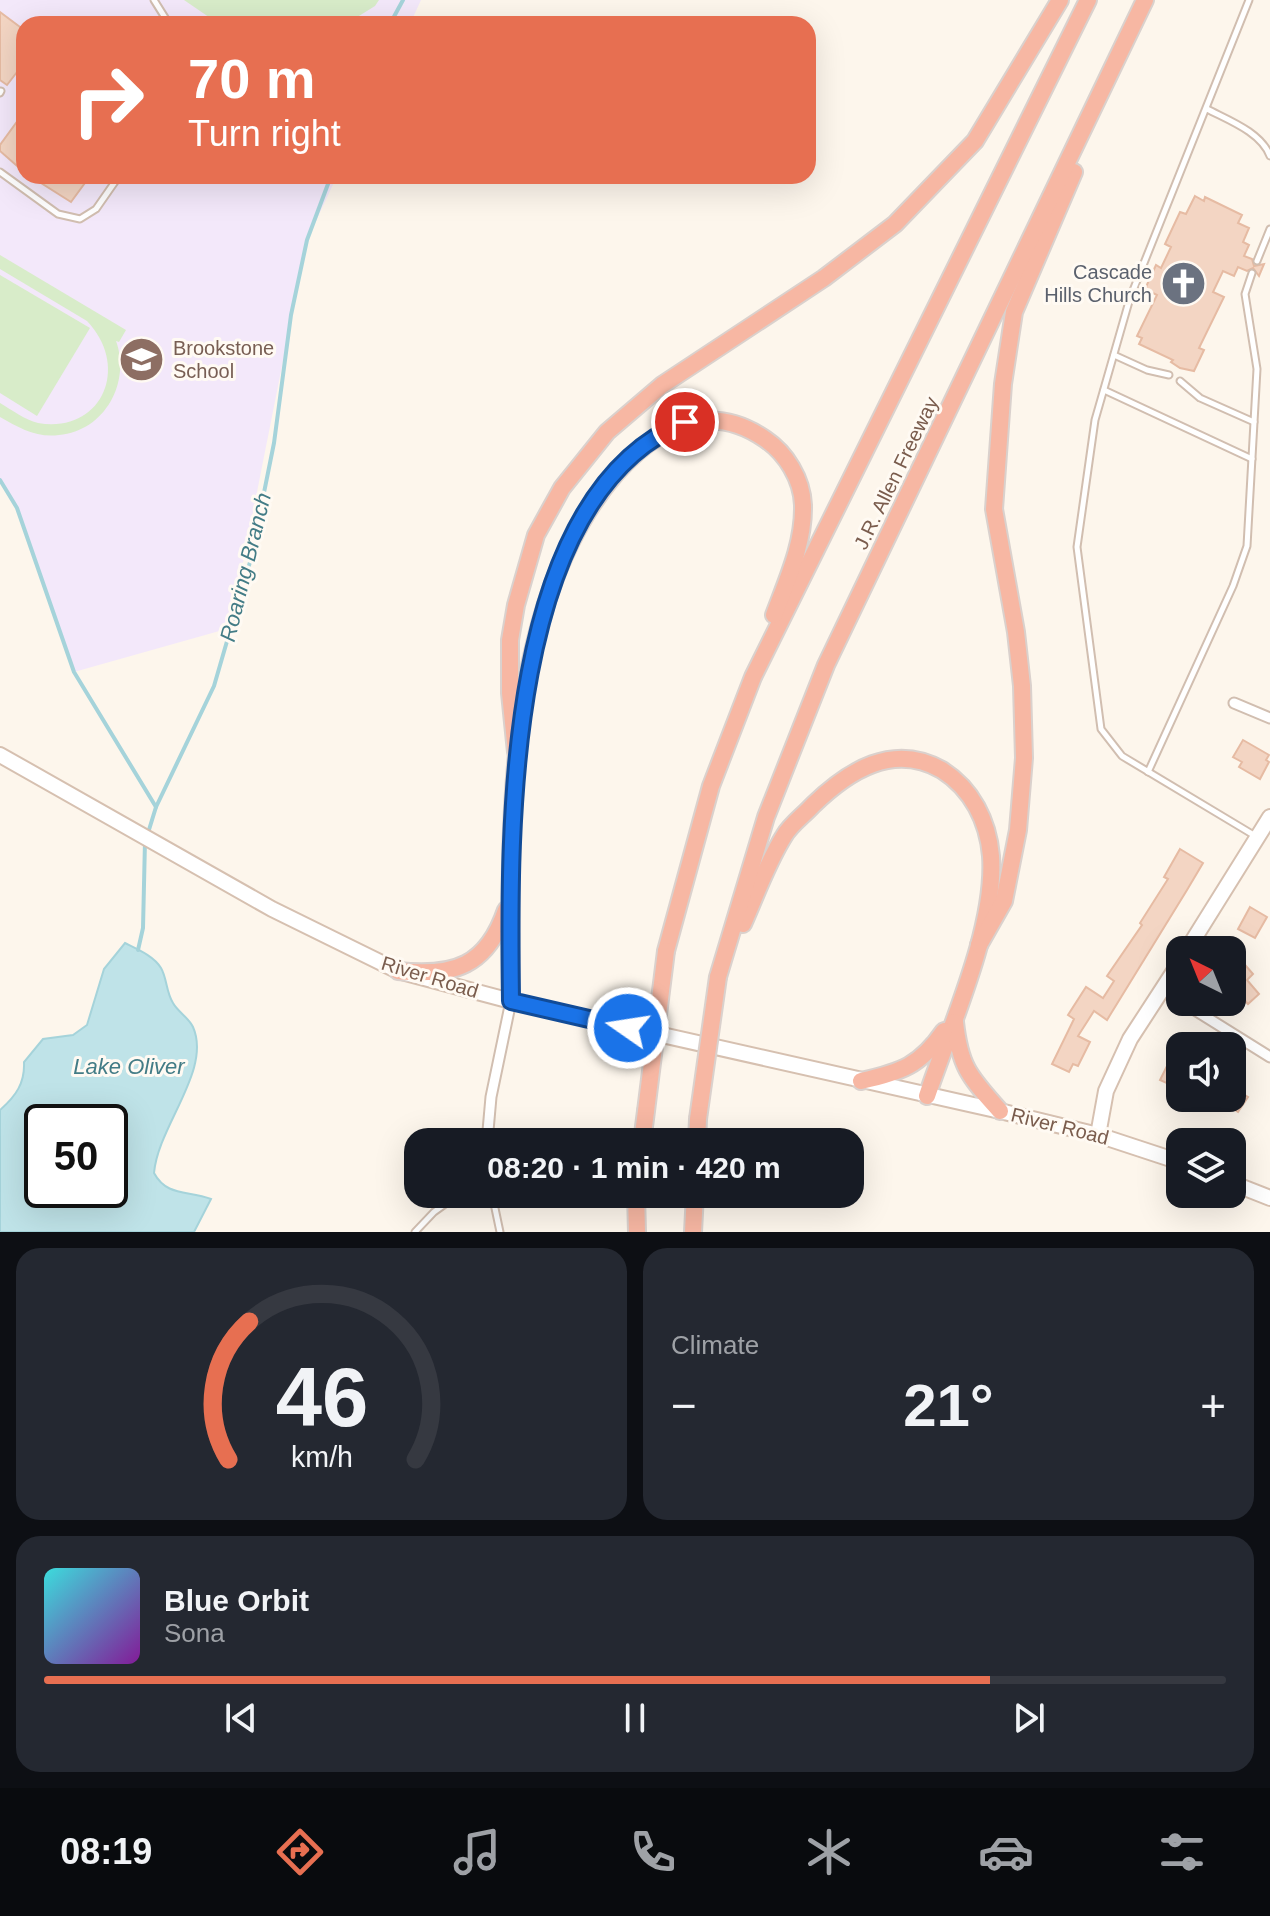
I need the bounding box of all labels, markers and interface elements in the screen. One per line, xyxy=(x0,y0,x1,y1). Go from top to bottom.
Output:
text: 70 m xyxy=(188,47,316,110)
icon: right xyxy=(56,48,160,152)
text: Turn right xyxy=(188,113,341,154)
church icon: Cascade Hills Church xyxy=(1159,259,1207,307)
place label: Cascade Hills Church xyxy=(1044,261,1152,306)
school or university icon: Brookstone School xyxy=(118,336,166,384)
place label: Brookstone School xyxy=(173,337,274,382)
pin xyxy=(651,388,719,456)
street label: J.R. Allen Freeway xyxy=(850,393,942,553)
icon: arrive xyxy=(663,400,707,444)
water label: Roaring Branch xyxy=(215,490,276,644)
north arrow xyxy=(1166,936,1246,1016)
map controls xyxy=(1166,936,1246,1208)
street label: River Road xyxy=(379,952,481,1002)
position arrow xyxy=(586,986,670,1070)
button: sound xyxy=(1166,1032,1246,1112)
water label: Lake Oliver xyxy=(73,1054,186,1079)
street label: River Road xyxy=(1009,1103,1111,1149)
speed limit sign: 50 xyxy=(24,1104,128,1208)
button: layers xyxy=(1166,1128,1246,1208)
text: 08:20 · 1 min · 420 m xyxy=(487,1151,781,1184)
text: Climate xyxy=(671,1330,759,1360)
text: 46 xyxy=(275,1351,368,1444)
text: 21° xyxy=(903,1372,994,1439)
text: − xyxy=(671,1381,697,1430)
text: + xyxy=(1200,1381,1226,1430)
text: km/h xyxy=(291,1441,352,1473)
text: Blue Orbit xyxy=(164,1584,309,1617)
text: Sona xyxy=(164,1618,225,1648)
icon: previous xyxy=(219,1696,263,1740)
icon: pause xyxy=(613,1696,657,1740)
icon: next xyxy=(1007,1696,1051,1740)
icon: directions xyxy=(272,1824,328,1880)
icon: music xyxy=(449,1824,505,1880)
icon: phone xyxy=(625,1824,681,1880)
icon: climate xyxy=(801,1824,857,1880)
icon: car xyxy=(978,1824,1034,1880)
icon: filters xyxy=(1154,1824,1210,1880)
text: 08:19 xyxy=(60,1831,152,1872)

